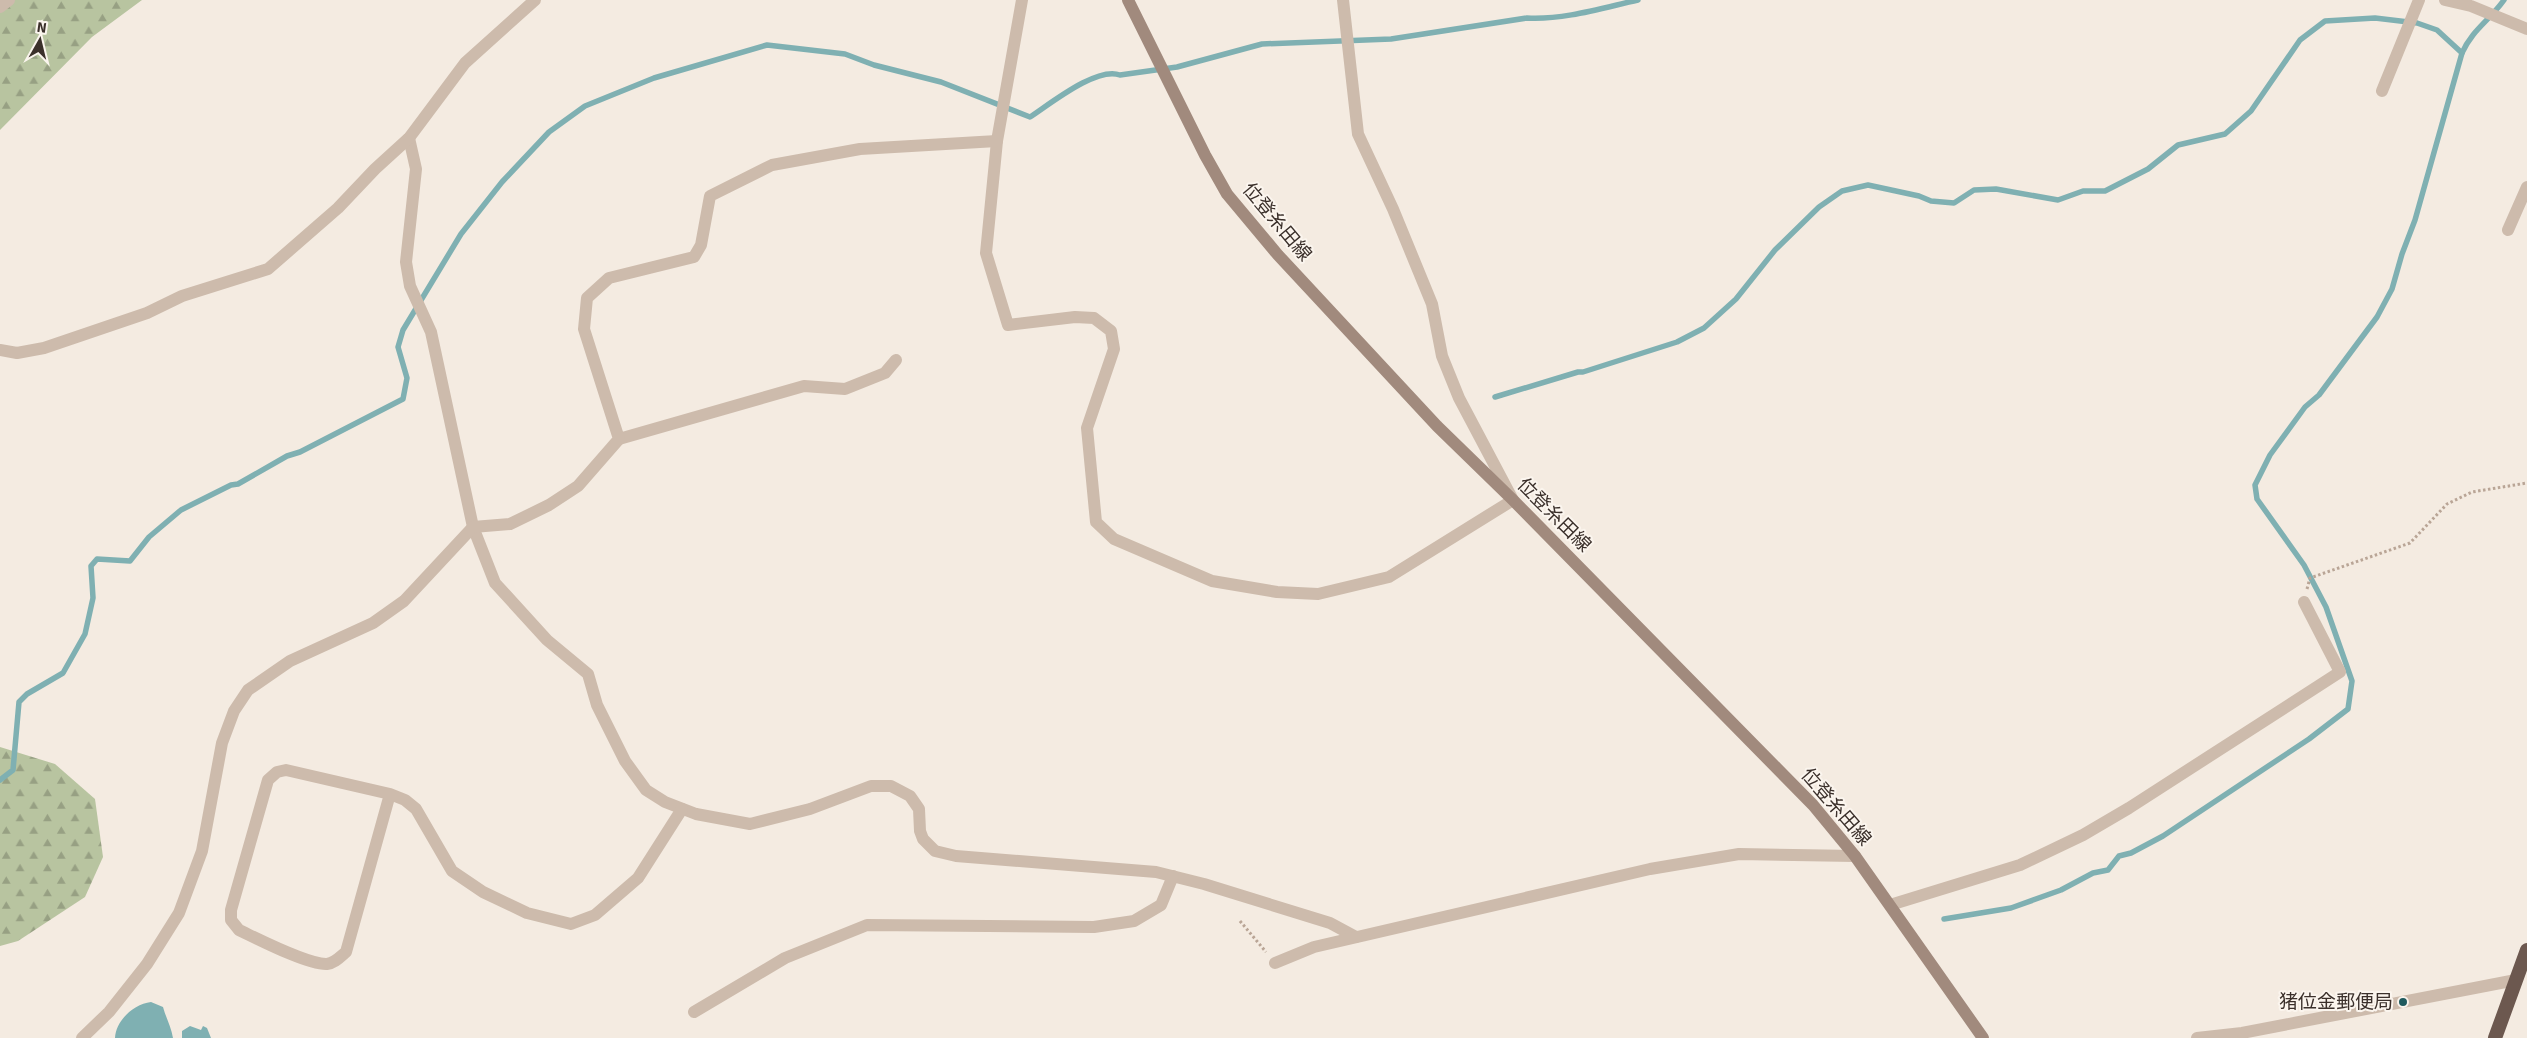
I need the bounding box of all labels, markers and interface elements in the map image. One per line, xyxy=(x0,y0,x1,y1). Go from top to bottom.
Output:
north arrow xyxy=(15,15,65,65)
text: N xyxy=(36,19,48,37)
street label: 位登糸田線 xyxy=(1237,178,1317,266)
street label: 位登糸田線 xyxy=(1512,473,1596,557)
street label: 位登糸田線 xyxy=(1796,763,1876,851)
place label: 猪位金郵便局 xyxy=(2279,990,2393,1014)
marker: 猪位金郵便局 xyxy=(2397,996,2409,1008)

